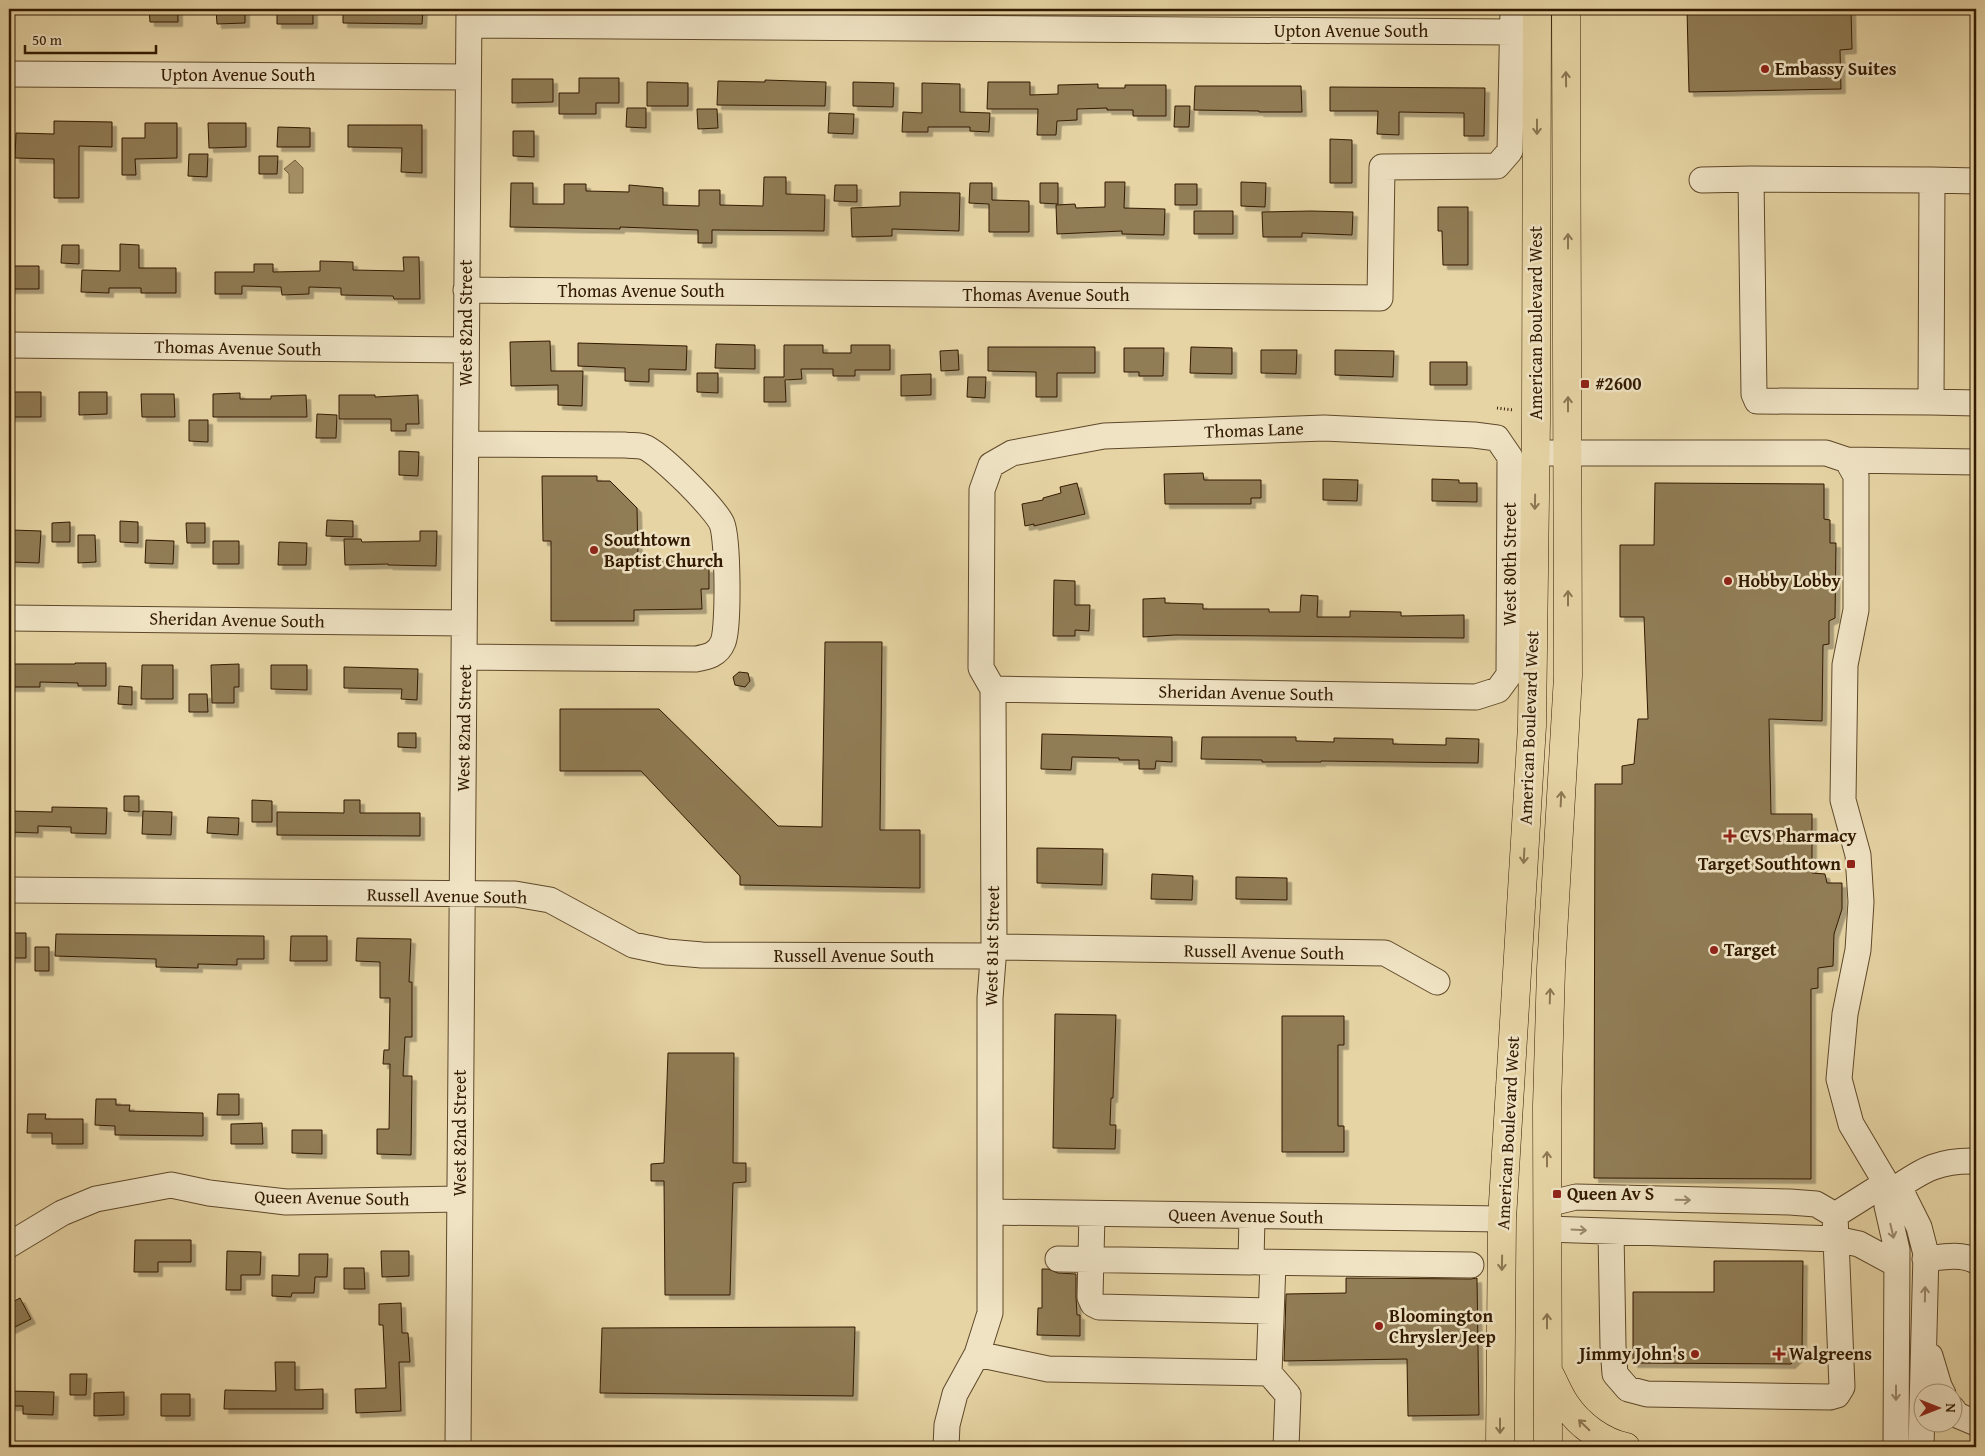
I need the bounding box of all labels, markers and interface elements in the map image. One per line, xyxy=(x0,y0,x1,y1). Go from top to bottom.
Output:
street label: Upton Avenue South xyxy=(1274,17,1428,44)
scale bar xyxy=(25,22,156,54)
text: 50 m xyxy=(32,29,63,50)
place label: Embassy Suites xyxy=(1775,55,1897,82)
street label: Upton Avenue South xyxy=(161,61,315,88)
marker: Embassy Suites xyxy=(1759,63,1771,75)
one-way arrow xyxy=(1561,71,1571,88)
one-way arrow xyxy=(1532,119,1542,135)
street label: American Boulevard West xyxy=(1522,225,1549,420)
one-way arrow xyxy=(1563,234,1573,250)
street label: West 82nd Street xyxy=(452,259,479,387)
street label: Thomas Avenue South xyxy=(557,277,725,304)
street label: Thomas Avenue South xyxy=(962,281,1130,308)
street label: Thomas Avenue South xyxy=(154,333,322,362)
place label: #2600 xyxy=(1595,370,1642,397)
marker: #2600 xyxy=(1579,378,1591,390)
one-way arrow xyxy=(1563,396,1573,412)
street label: Thomas Lane xyxy=(1204,414,1304,445)
one-way arrow xyxy=(1530,493,1540,509)
street label: West 80th Street xyxy=(1496,501,1523,626)
place label: Southtown Baptist Church xyxy=(604,526,724,574)
marker: Southtown Baptist Church xyxy=(588,544,600,556)
place label: Hobby Lobby xyxy=(1738,567,1842,594)
marker: Hobby Lobby xyxy=(1722,575,1734,587)
one-way arrow xyxy=(1563,590,1573,606)
street label: Sheridan Avenue South xyxy=(149,604,325,635)
street label: American Boulevard West xyxy=(1512,630,1545,825)
street label: West 82nd Street xyxy=(449,664,478,792)
street label: Sheridan Avenue South xyxy=(1158,677,1334,708)
one-way arrow xyxy=(1557,791,1566,807)
place label: CVS Pharmacy xyxy=(1740,822,1857,849)
marker: CVS Pharmacy xyxy=(1724,830,1736,842)
one-way arrow xyxy=(1519,848,1528,864)
place label: Target Southtown xyxy=(1698,850,1841,877)
marker: Target Southtown xyxy=(1845,858,1857,870)
street label: Russell Avenue South xyxy=(367,881,527,910)
street label: West 81st Street xyxy=(977,885,1006,1007)
place label: Target xyxy=(1724,936,1777,963)
street label: Russell Avenue South xyxy=(1184,937,1344,966)
street label: Russell Avenue South xyxy=(774,942,934,969)
marker: Target xyxy=(1708,944,1720,956)
one-way arrow xyxy=(1545,988,1555,1004)
street label: American Boulevard West xyxy=(1489,1035,1526,1231)
street label: West 82nd Street xyxy=(446,1069,473,1197)
one-way arrow xyxy=(1542,1151,1552,1167)
place label: Queen Av S xyxy=(1567,1180,1654,1207)
street label: Queen Avenue South xyxy=(254,1183,410,1212)
marker: Queen Av S xyxy=(1551,1188,1563,1200)
one-way arrow xyxy=(1674,1195,1690,1205)
street label: Queen Avenue South xyxy=(1168,1201,1324,1230)
one-way arrow xyxy=(1888,1222,1897,1238)
one-way arrow xyxy=(1571,1226,1587,1235)
one-way arrow xyxy=(1497,1255,1506,1271)
one-way arrow xyxy=(1920,1286,1929,1302)
place label: Bloomington Chrysler Jeep xyxy=(1389,1302,1496,1350)
one-way arrow xyxy=(1542,1313,1552,1330)
marker: Bloomington Chrysler Jeep xyxy=(1373,1320,1385,1332)
place label: Jimmy John's xyxy=(1576,1340,1685,1367)
place label: Walgreens xyxy=(1789,1340,1872,1367)
marker: Jimmy John's xyxy=(1689,1348,1701,1360)
marker: Walgreens xyxy=(1773,1348,1785,1360)
one-way arrow xyxy=(1891,1384,1901,1401)
north arrow xyxy=(1912,1384,1962,1434)
text: N xyxy=(1941,1403,1961,1413)
one-way arrow xyxy=(1495,1418,1505,1434)
one-way arrow xyxy=(1577,1419,1590,1431)

